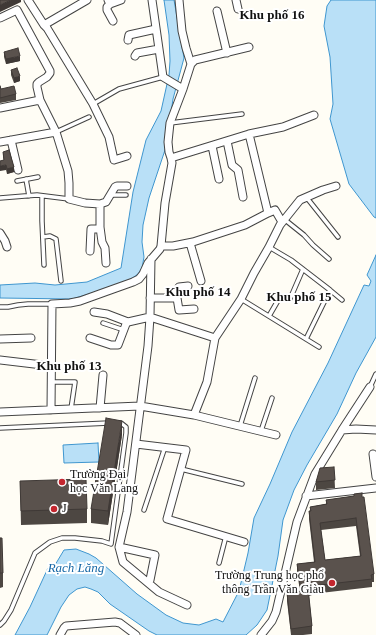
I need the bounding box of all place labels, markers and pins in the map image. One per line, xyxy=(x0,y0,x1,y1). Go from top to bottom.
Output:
place label: Trường Đại học Văn Lang xyxy=(70,468,138,496)
marker: Trường Đại học Văn Lang xyxy=(57,477,67,487)
place label: J xyxy=(62,502,67,516)
marker: J xyxy=(49,504,59,514)
place label: Trường Trung học phổ thông Trần Văn Giàu xyxy=(215,569,324,597)
marker: Trường Trung học phổ thông Trần Văn Giàu xyxy=(327,578,337,588)

